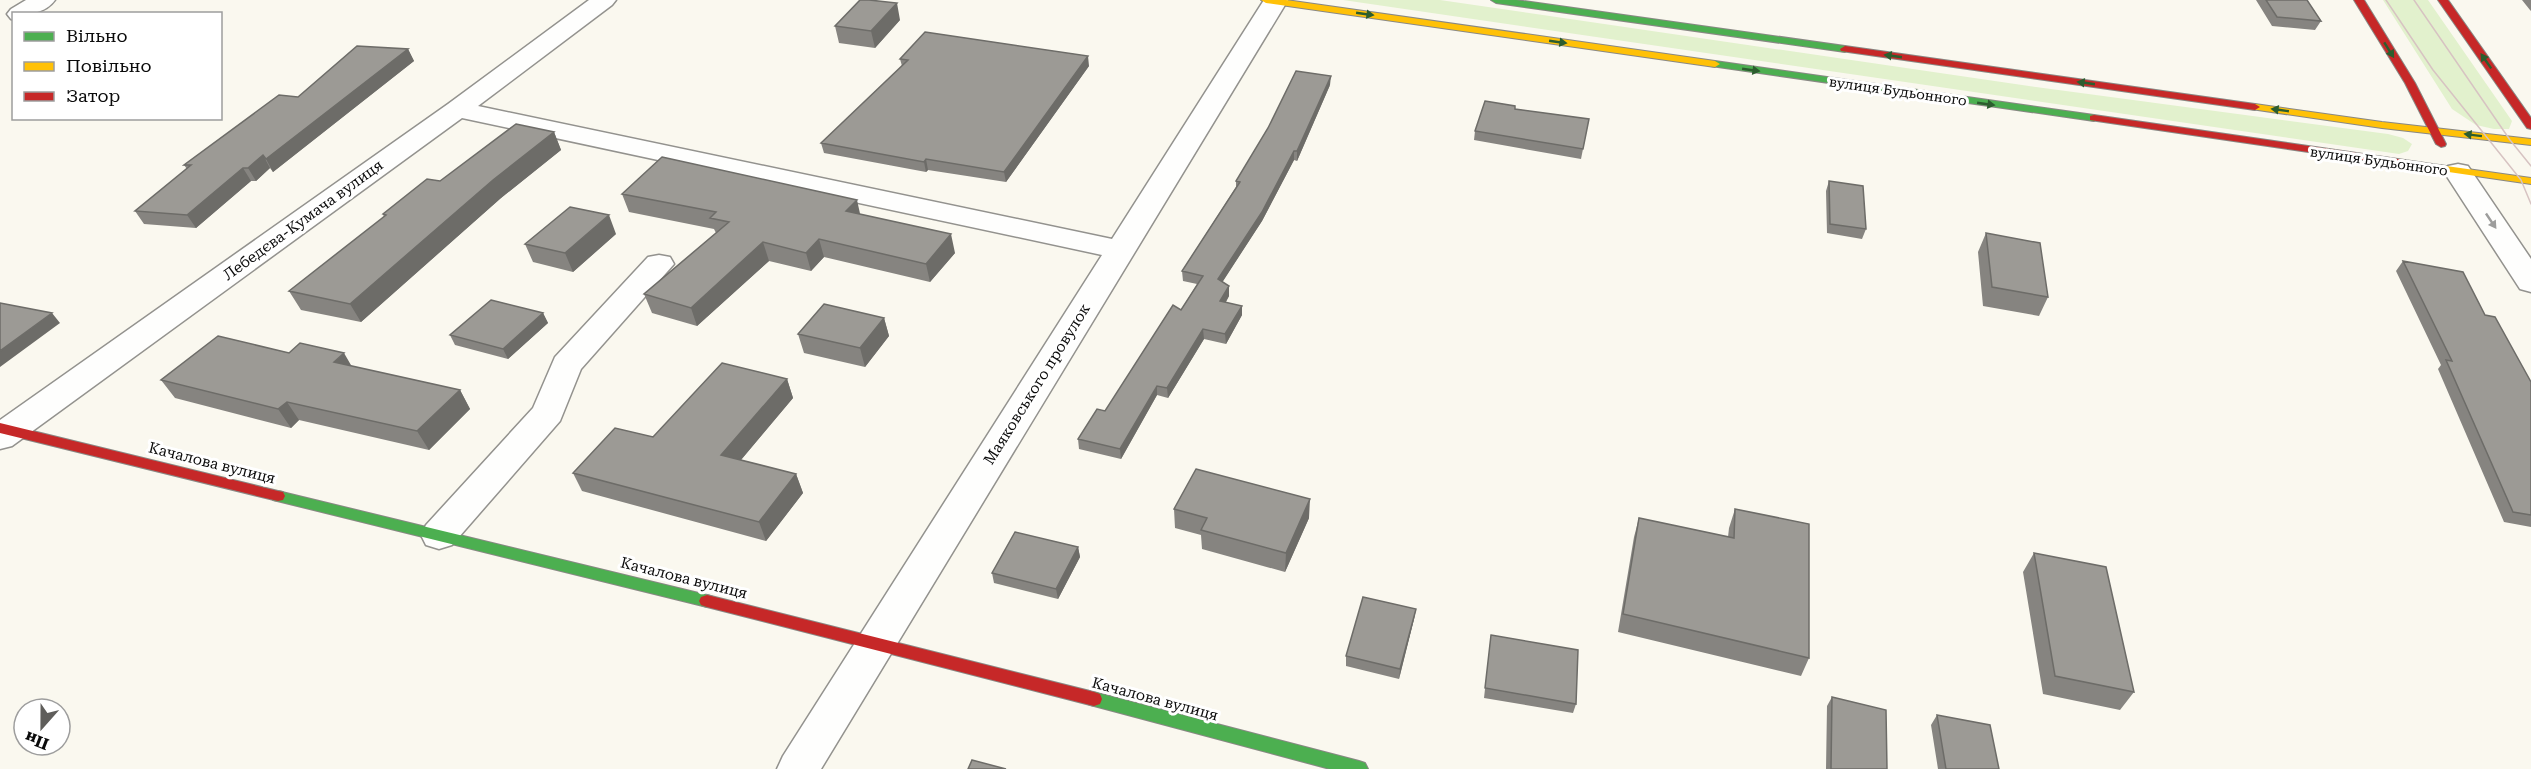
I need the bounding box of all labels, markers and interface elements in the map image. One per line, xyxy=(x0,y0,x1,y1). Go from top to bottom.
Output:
one-way arrow xyxy=(1356,10,1375,19)
legend xyxy=(12,12,222,120)
text: Вільно xyxy=(66,25,128,46)
one-way arrow xyxy=(1549,38,1568,47)
one-way arrow xyxy=(2384,42,2395,58)
one-way arrow xyxy=(1884,51,1903,61)
one-way arrow xyxy=(2480,53,2492,69)
text: Повільно xyxy=(66,55,152,76)
one-way arrow xyxy=(1742,66,1761,75)
street label: вулиця Будьонного xyxy=(1828,73,1968,109)
one-way arrow xyxy=(2077,79,2096,88)
text: Затор xyxy=(66,85,120,106)
one-way arrow xyxy=(1976,100,1995,109)
one-way arrow xyxy=(2270,106,2289,115)
one-way arrow xyxy=(2463,130,2482,140)
street label: вулиця Будьонного xyxy=(2309,143,2449,179)
street label: Лебедєва-Кумача вулиця xyxy=(220,156,386,284)
one-way arrow xyxy=(2485,212,2497,228)
street label: Маяковського провулок xyxy=(980,300,1094,468)
street label: Качалова вулиця xyxy=(147,439,277,487)
street label: Качалова вулиця xyxy=(619,554,749,602)
street label: Качалова вулиця xyxy=(1090,673,1220,725)
north arrow xyxy=(12,697,72,757)
text: Пн xyxy=(22,727,51,754)

